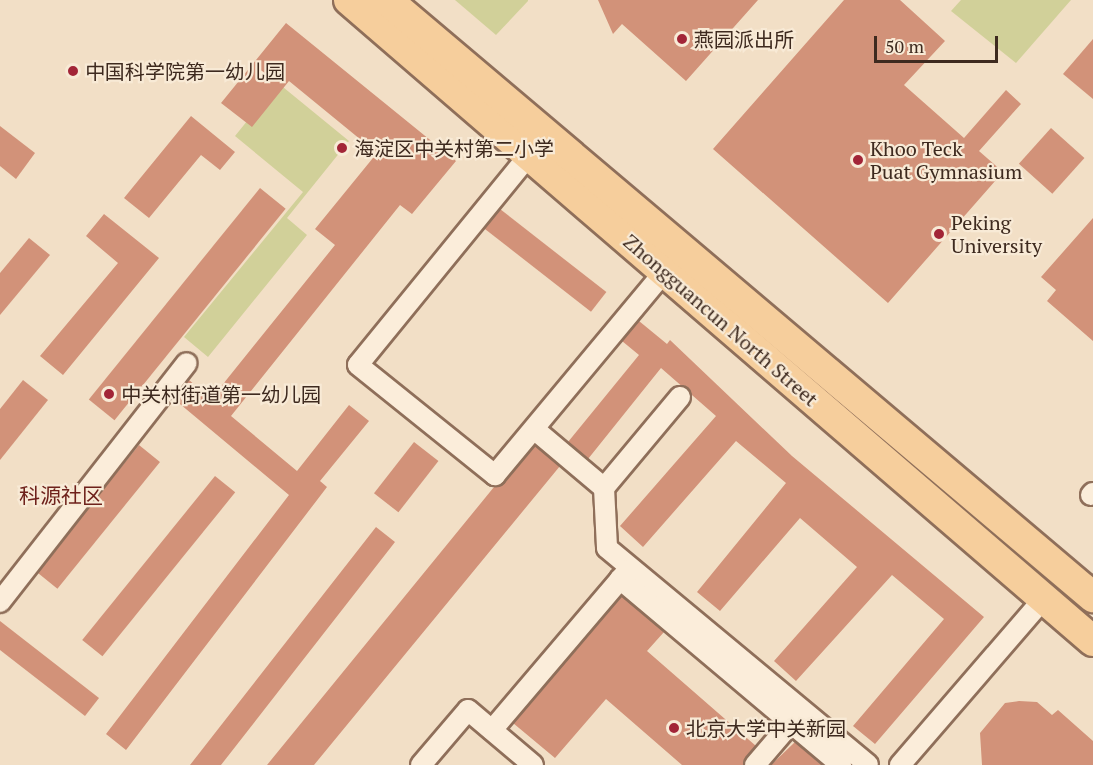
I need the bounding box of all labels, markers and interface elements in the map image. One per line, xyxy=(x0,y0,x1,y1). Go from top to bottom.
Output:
scale bar xyxy=(877,24,1002,62)
place label: 燕园派出所 xyxy=(694,27,794,51)
marker: 燕园派出所 xyxy=(675,32,689,46)
text: 50 m xyxy=(885,34,924,58)
place label: 中国科学院第一幼儿园 xyxy=(85,59,285,83)
marker: 中国科学院第一幼儿园 xyxy=(66,64,80,78)
place label: 海淀区中关村第二小学 xyxy=(354,136,554,160)
place label: Khoo Teck Puat Gymnasium xyxy=(870,136,1022,183)
marker: 海淀区中关村第二小学 xyxy=(335,141,349,155)
marker: Khoo Teck Puat Gymnasium xyxy=(851,153,865,167)
place label: Peking University xyxy=(951,210,1042,257)
marker: Peking University xyxy=(932,227,946,241)
street label: Zhongguancun North Street xyxy=(619,229,823,411)
place label: 中关村街道第一幼儿园 xyxy=(121,382,321,406)
marker: 中关村街道第一幼儿园 xyxy=(102,387,116,401)
district label: 科源社区 xyxy=(19,482,103,508)
place label: 北京大学中关新园 xyxy=(686,716,846,740)
marker: 北京大学中关新园 xyxy=(667,721,681,735)

